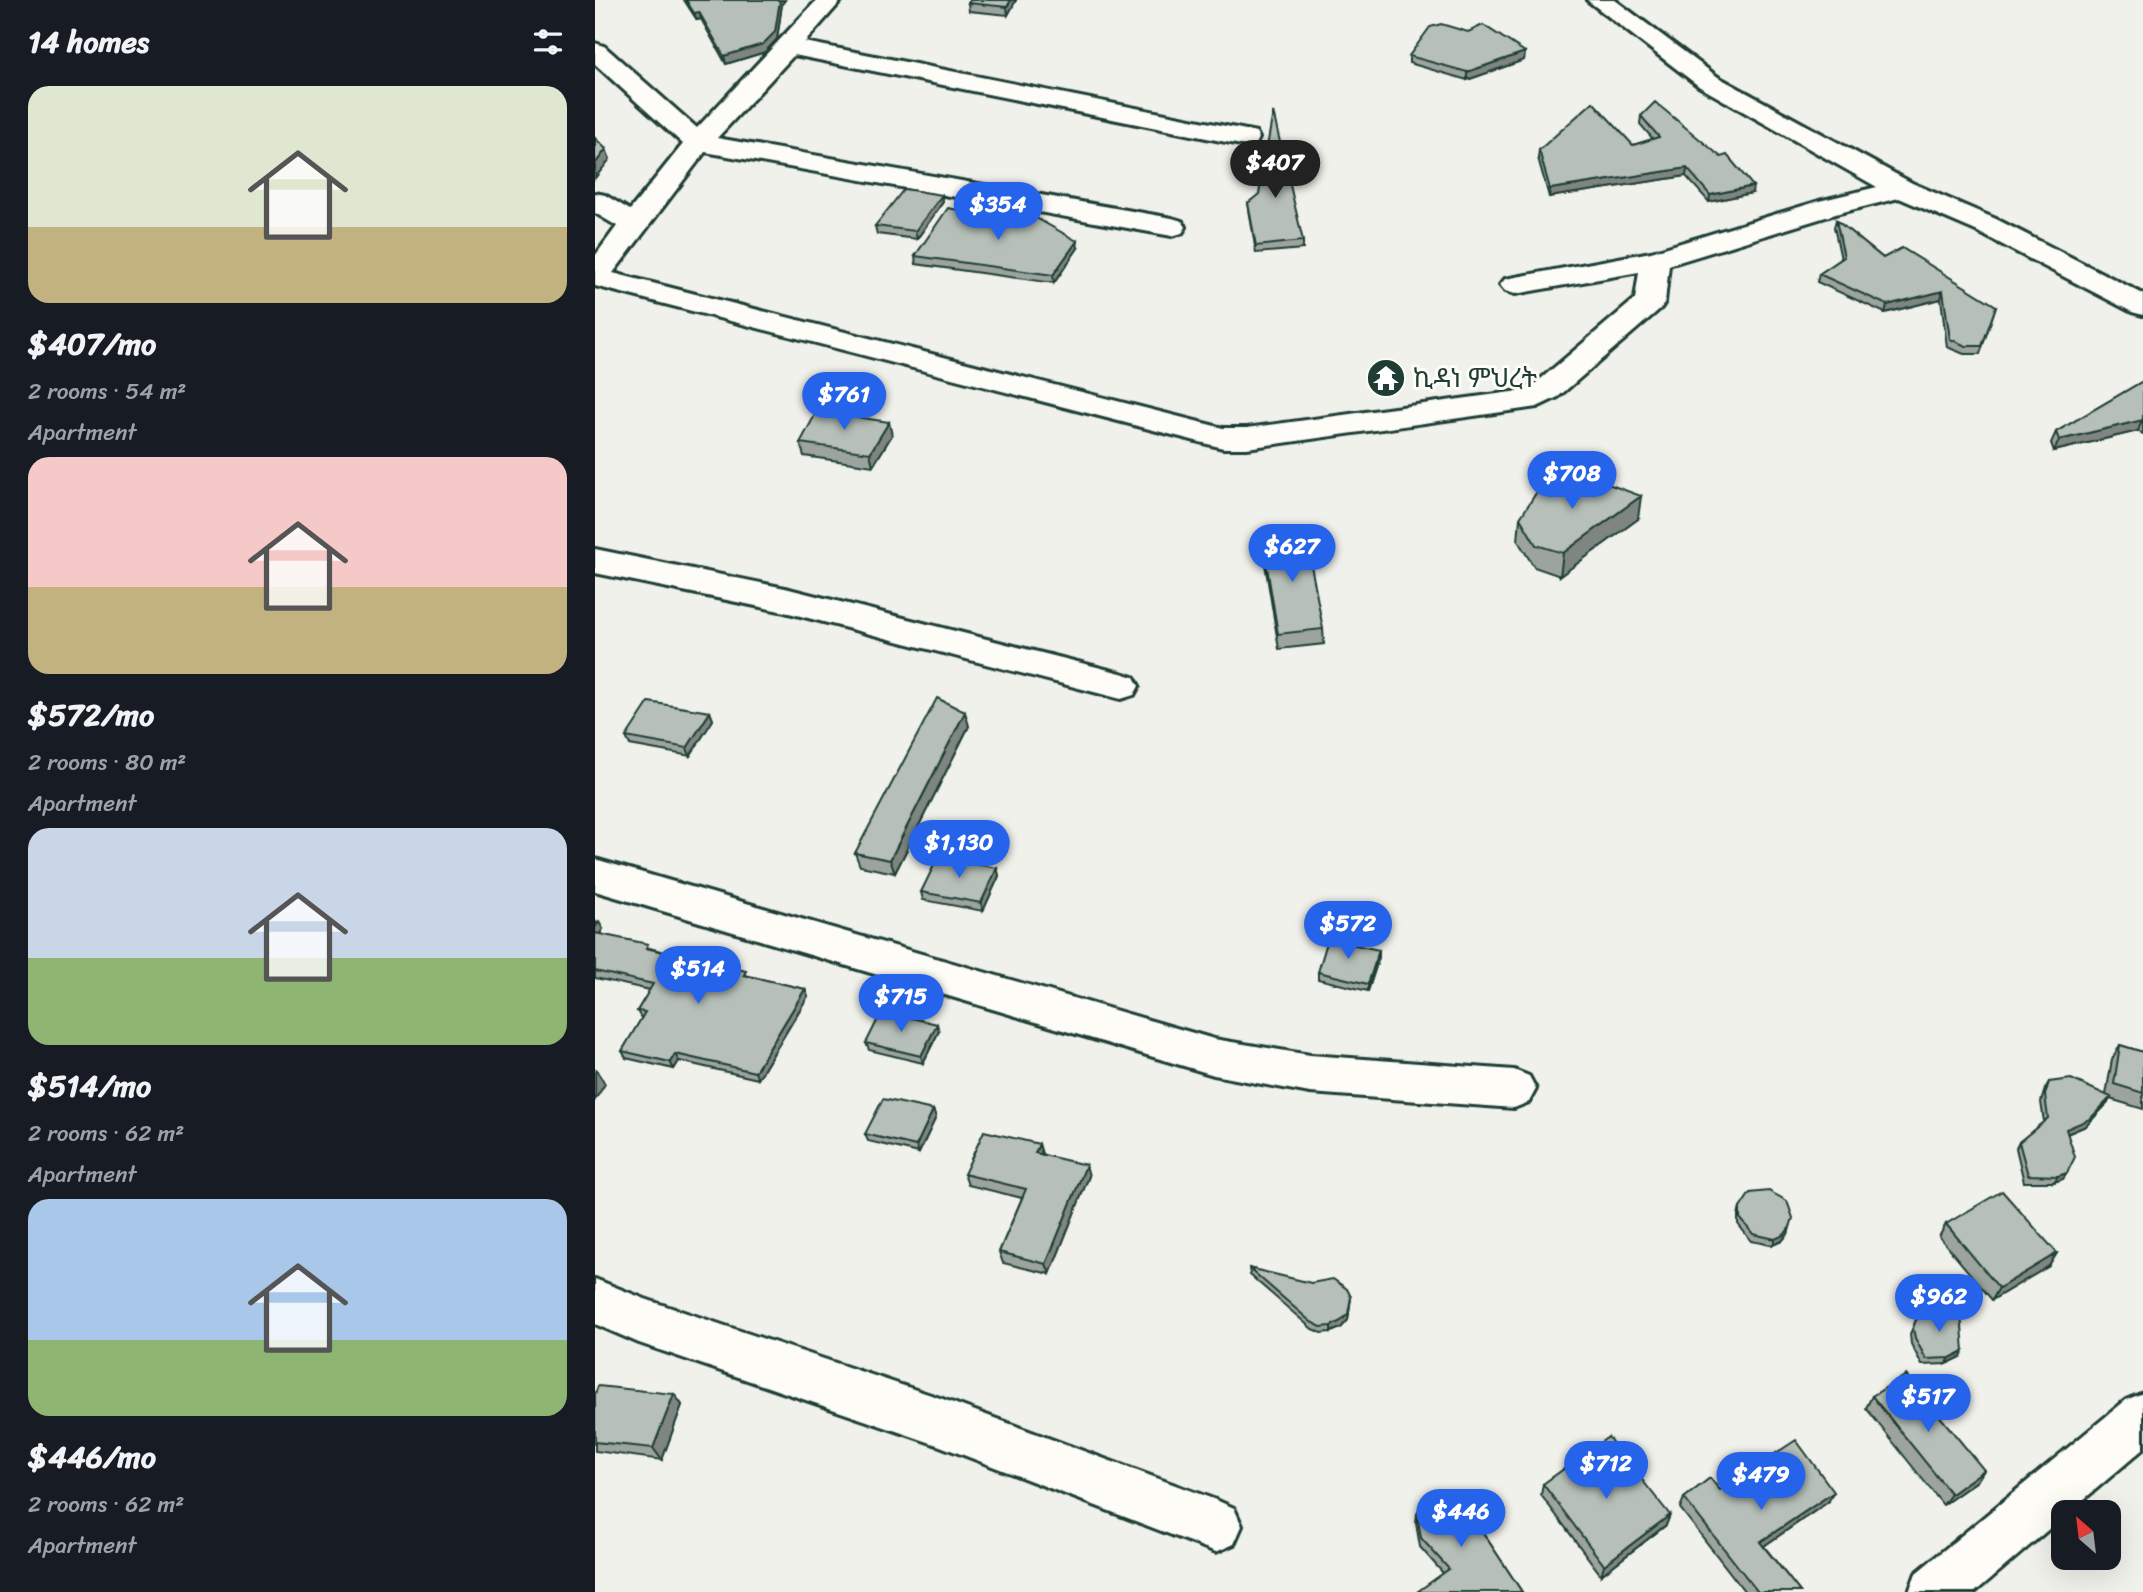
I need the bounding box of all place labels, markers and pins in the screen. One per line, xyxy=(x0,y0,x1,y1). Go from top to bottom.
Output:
pin: $407 xyxy=(1234,140,1316,200)
pin: $354 xyxy=(957,182,1039,242)
place label: ኪዳነ ምህረት xyxy=(1413,355,1538,401)
temple icon: ኪዳነ ምህረት xyxy=(1365,357,1407,399)
pin: $761 xyxy=(803,372,885,432)
pin: $708 xyxy=(1531,452,1613,511)
pin: $627 xyxy=(1251,524,1333,584)
pin: $1,130 xyxy=(902,820,1016,880)
pin: $572 xyxy=(1307,902,1389,961)
pin: $514 xyxy=(657,946,739,1006)
pin: $715 xyxy=(860,974,942,1034)
pin: $962 xyxy=(1898,1274,1980,1334)
pin: $517 xyxy=(1887,1374,1969,1434)
pin: $712 xyxy=(1565,1442,1647,1501)
pin: $479 xyxy=(1720,1452,1802,1512)
pin: $446 xyxy=(1420,1490,1502,1549)

